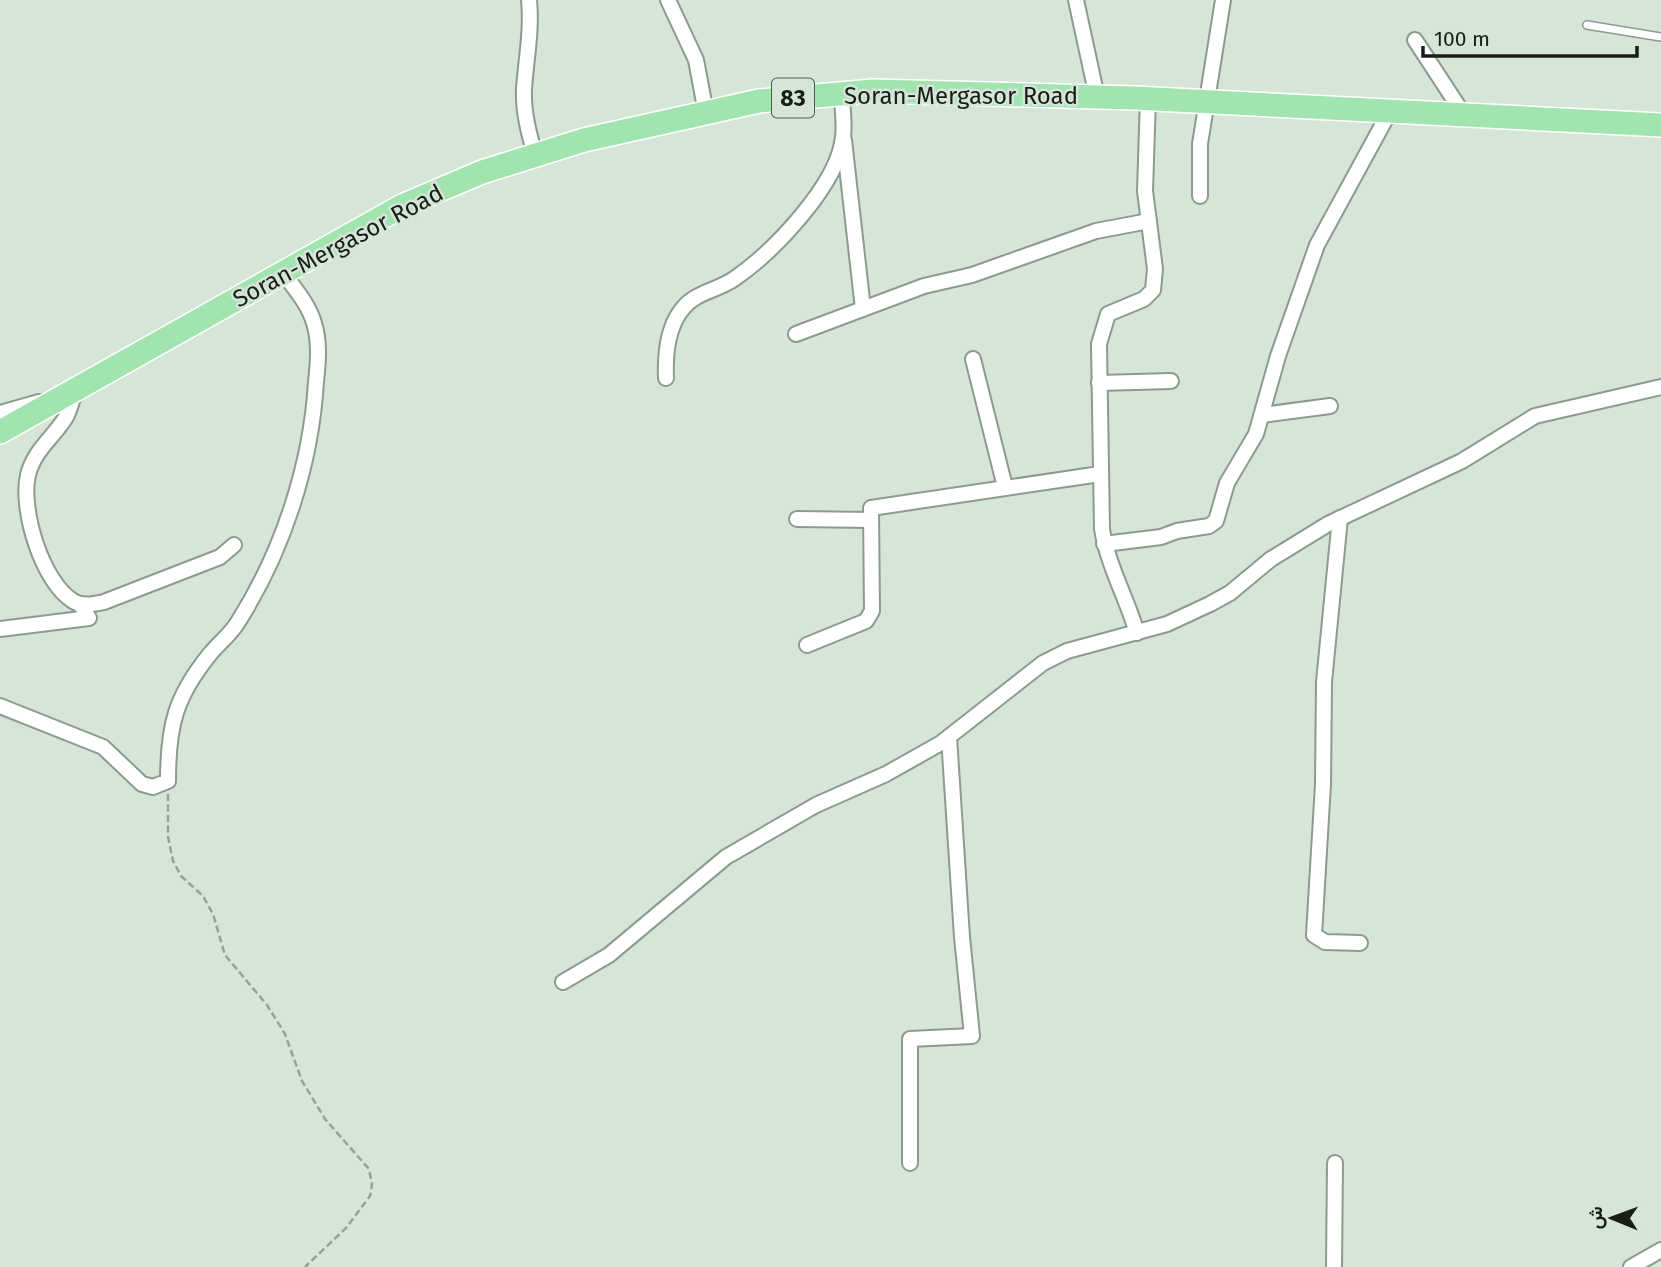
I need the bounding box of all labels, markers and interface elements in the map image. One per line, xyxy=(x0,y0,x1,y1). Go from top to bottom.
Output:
scale bar xyxy=(1423,14,1636,58)
text: 100 m xyxy=(1434,26,1490,52)
road number: 83 xyxy=(772,78,814,118)
street label: Soran-Mergasor Road xyxy=(844,82,1078,110)
street label: Soran-Mergasor Road xyxy=(228,179,448,313)
north arrow xyxy=(1577,1183,1647,1253)
text: ش xyxy=(1584,1206,1607,1229)

